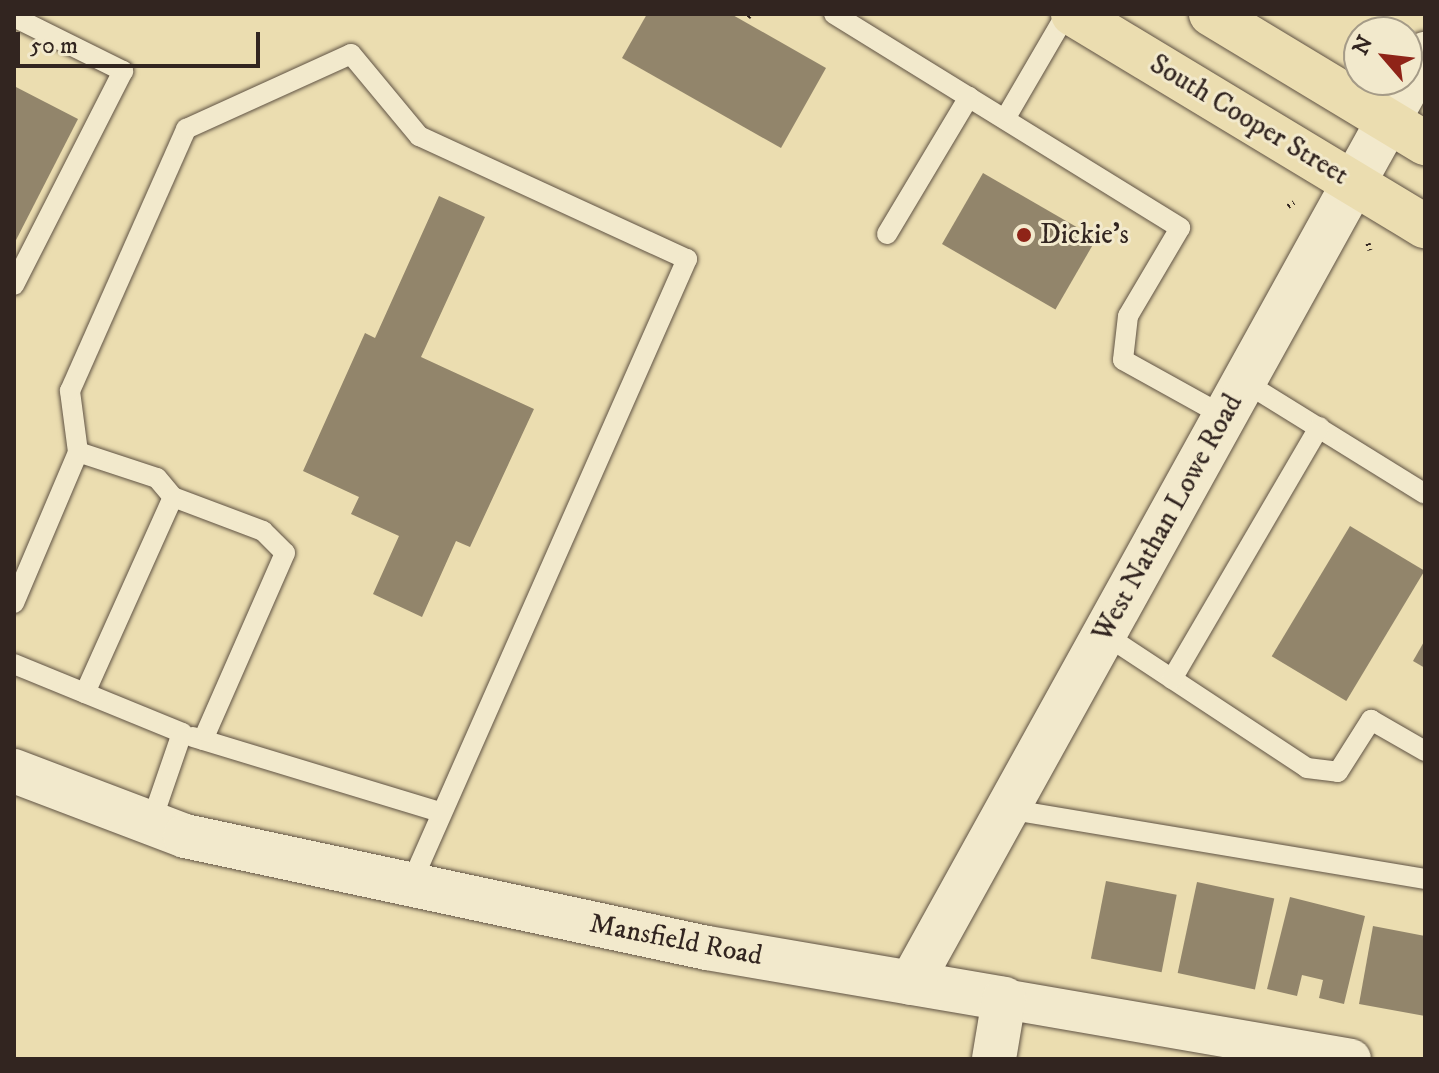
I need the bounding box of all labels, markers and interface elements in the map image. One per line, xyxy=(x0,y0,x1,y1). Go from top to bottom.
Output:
scale bar xyxy=(20,16,264,66)
north arrow xyxy=(1343,16,1423,96)
text: 50 m xyxy=(30,31,78,61)
text: N xyxy=(1347,31,1379,60)
street label: South Cooper Street xyxy=(1144,47,1354,193)
place label: Dickie's xyxy=(1040,218,1129,252)
marker: Dickie's xyxy=(1015,226,1033,244)
street label: West Nathan Lowe Road xyxy=(1086,388,1250,648)
street label: Mansfield Road xyxy=(587,907,765,973)

